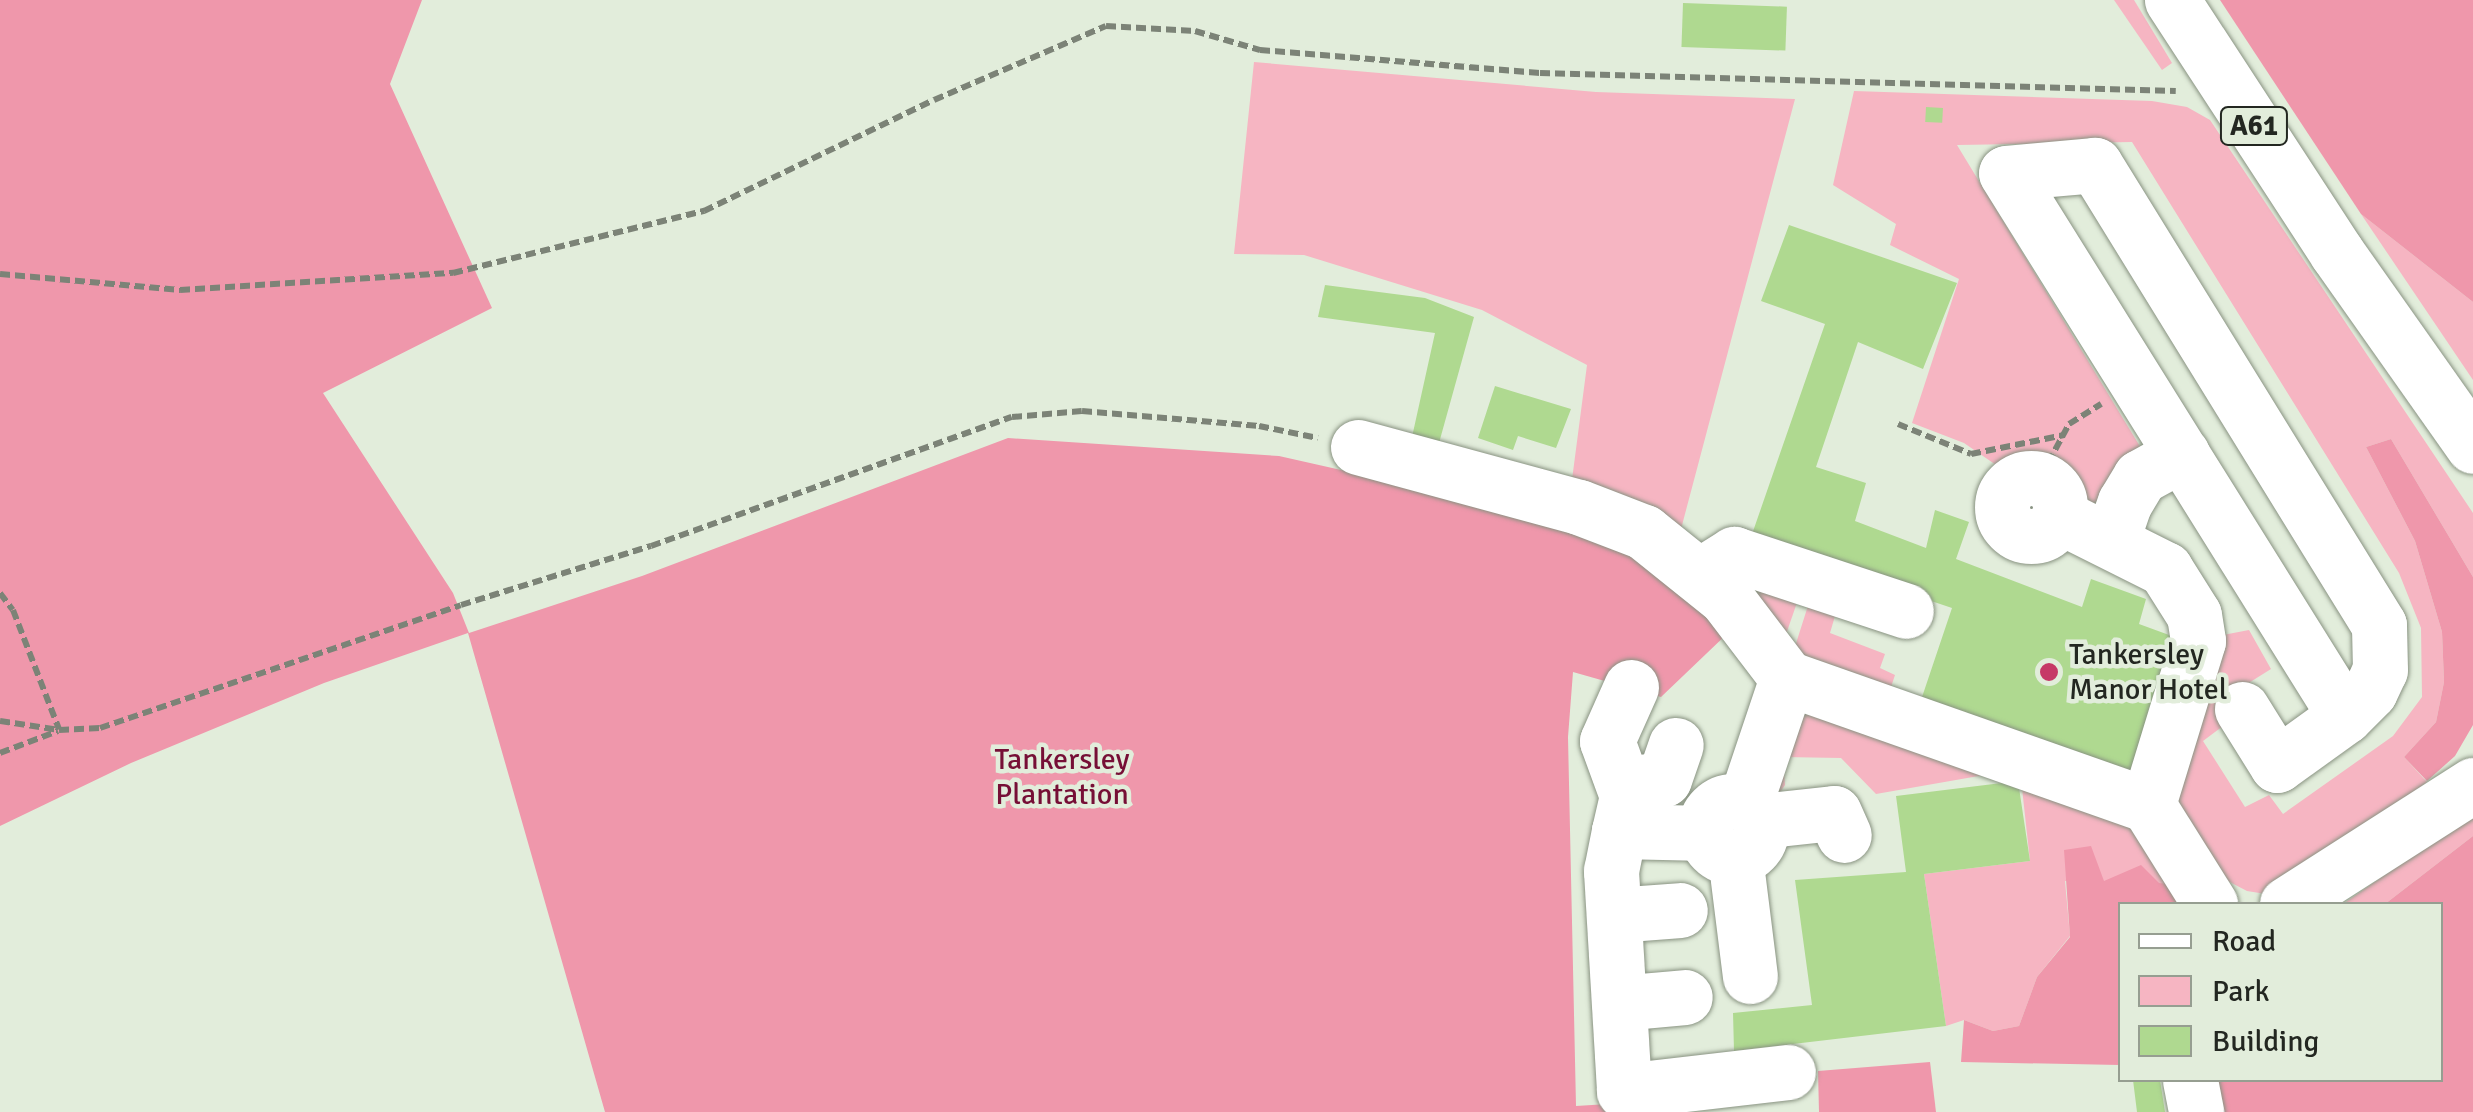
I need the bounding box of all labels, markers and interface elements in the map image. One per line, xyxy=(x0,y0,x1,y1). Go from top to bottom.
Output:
road number: A61 xyxy=(2219,103,2289,149)
place label: Tankersley Manor Hotel xyxy=(2069,637,2228,708)
marker: Tankersley Manor Hotel xyxy=(2038,661,2060,683)
park label: Tankersley Plantation xyxy=(995,742,1129,812)
legend xyxy=(2118,902,2443,1082)
text: Road xyxy=(2212,923,2276,960)
text: Park xyxy=(2212,973,2270,1010)
text: Building xyxy=(2212,1023,2319,1060)

